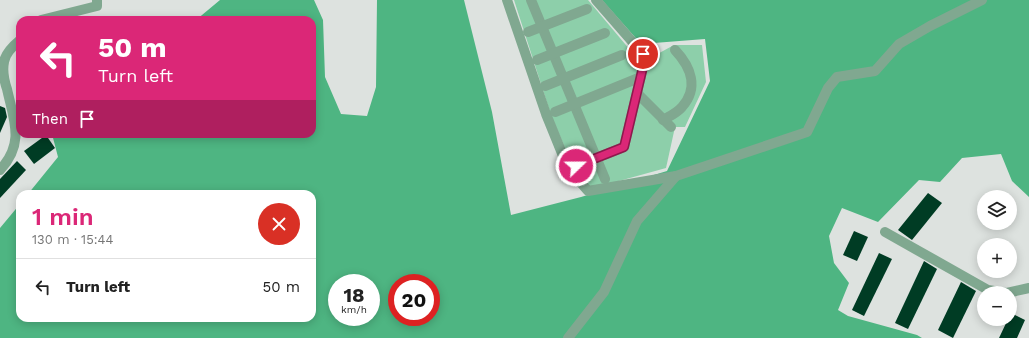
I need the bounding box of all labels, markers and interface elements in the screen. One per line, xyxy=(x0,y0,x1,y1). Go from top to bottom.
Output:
text: 50 m xyxy=(98,31,167,64)
icon: left xyxy=(32,32,84,84)
pin xyxy=(626,37,660,71)
icon: arrive xyxy=(632,43,654,65)
text: Turn left xyxy=(98,65,173,86)
icon: arrive xyxy=(76,108,98,130)
text: Then xyxy=(32,110,68,128)
position arrow xyxy=(555,145,597,187)
map controls xyxy=(977,190,1017,326)
button: layers xyxy=(977,190,1017,230)
text: 1 min xyxy=(32,203,94,231)
button: close xyxy=(258,203,300,245)
text: 130 m · 15:44 xyxy=(32,232,113,247)
button: + xyxy=(977,238,1017,278)
speed limit sign: 20 xyxy=(388,274,440,326)
icon: left xyxy=(32,276,54,298)
text: Turn left xyxy=(66,278,130,296)
text: 50 m xyxy=(263,278,300,296)
text: 18 xyxy=(343,283,365,307)
button: − xyxy=(977,286,1017,326)
text: km/h xyxy=(341,304,367,315)

